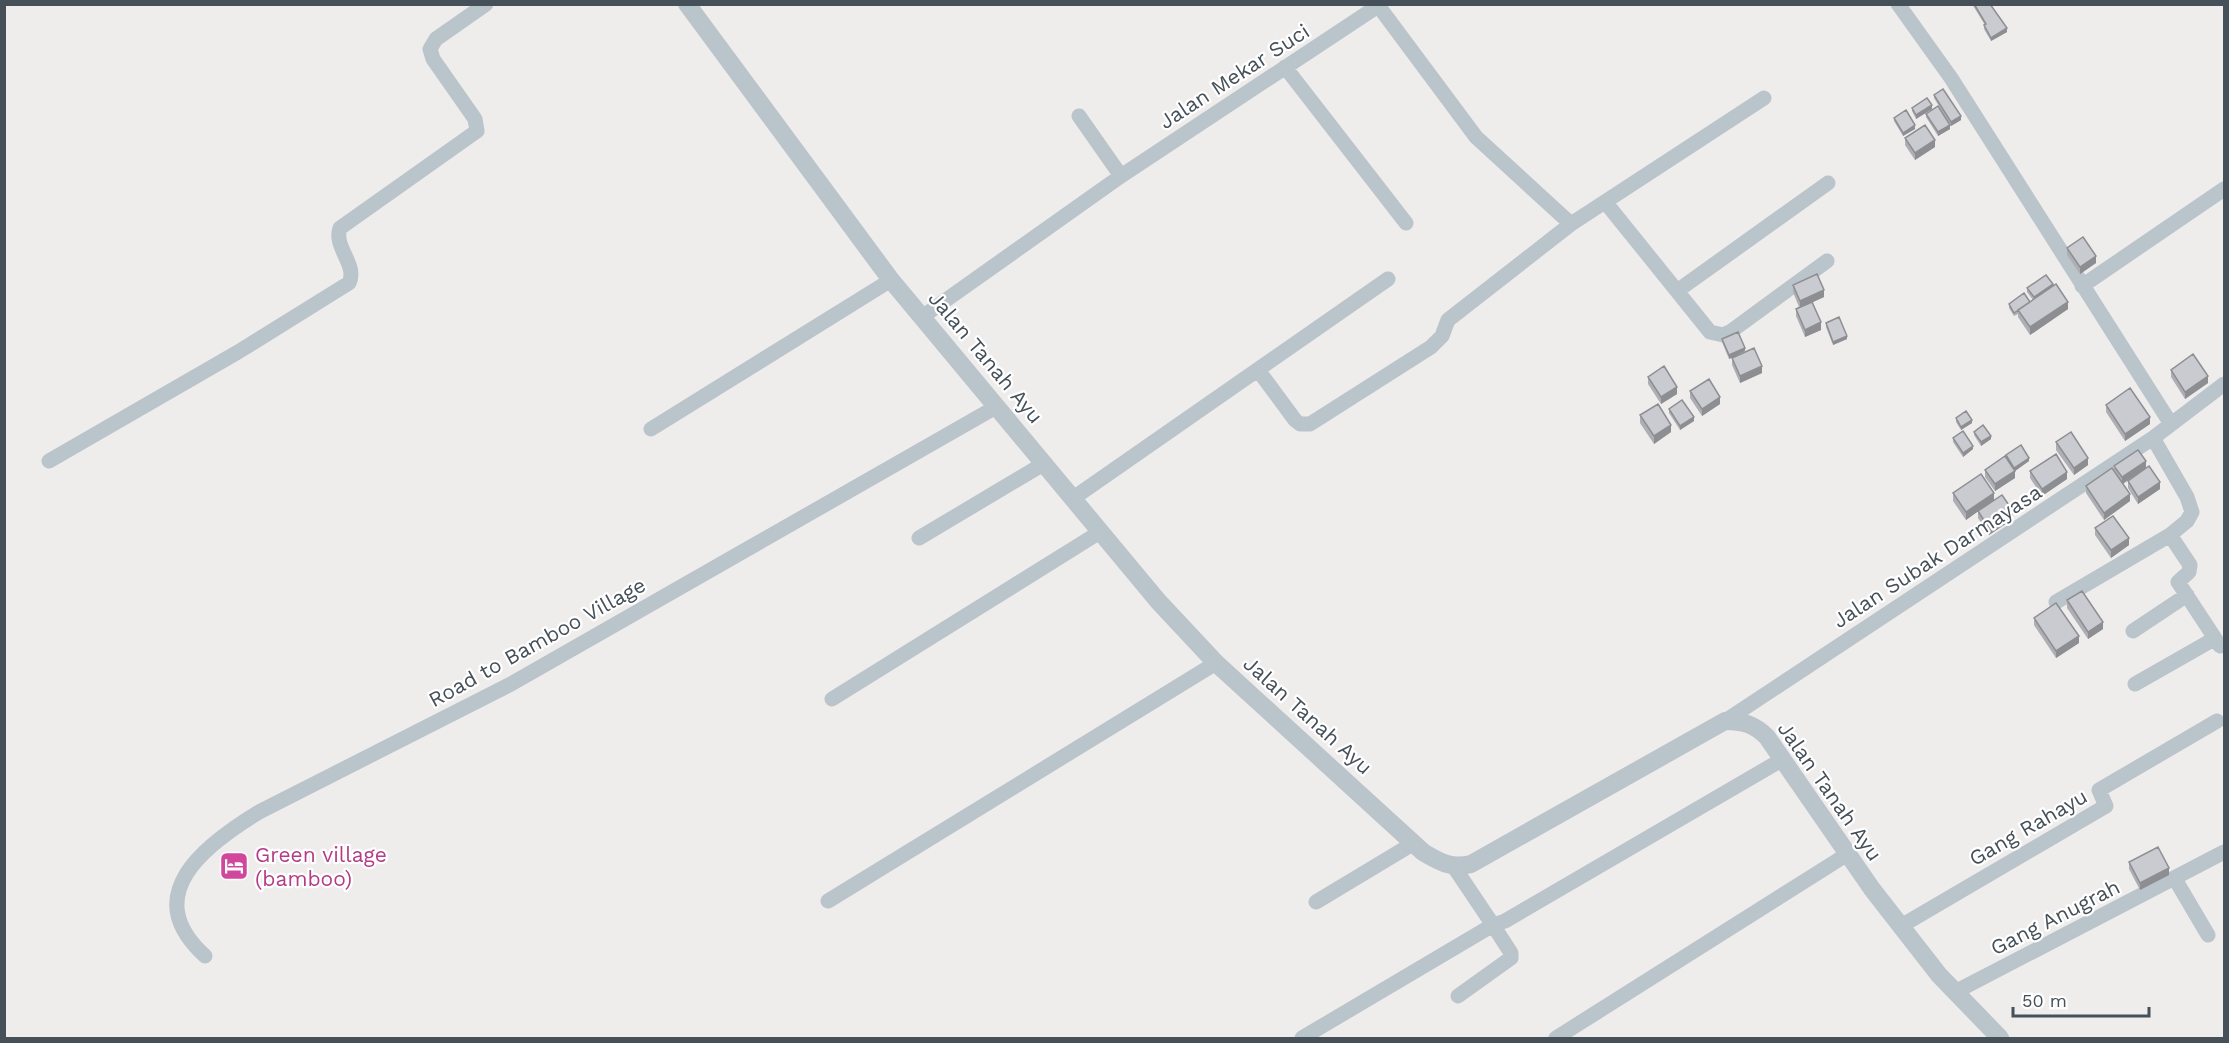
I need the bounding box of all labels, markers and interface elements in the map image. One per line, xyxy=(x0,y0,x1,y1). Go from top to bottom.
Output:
street label: Jalan Mekar Suci xyxy=(1154,18,1314,134)
street label: Jalan Tanah Ayu xyxy=(924,286,1048,428)
street label: Jalan Subak Darmayasa xyxy=(1828,479,2046,633)
street label: Road to Bamboo Village xyxy=(424,572,650,712)
street label: Jalan Tanah Ayu xyxy=(1238,651,1378,779)
street label: Jalan Tanah Ayu xyxy=(1773,716,1887,866)
street label: Gang Rahayu xyxy=(1964,783,2092,871)
place label: Green village (bamboo) xyxy=(255,842,387,891)
hotel icon: Green village (bamboo) xyxy=(218,850,250,882)
street label: Gang Anugrah xyxy=(1986,874,2124,960)
scale bar xyxy=(2013,980,2150,1018)
text: 50 m xyxy=(2022,990,2067,1011)

